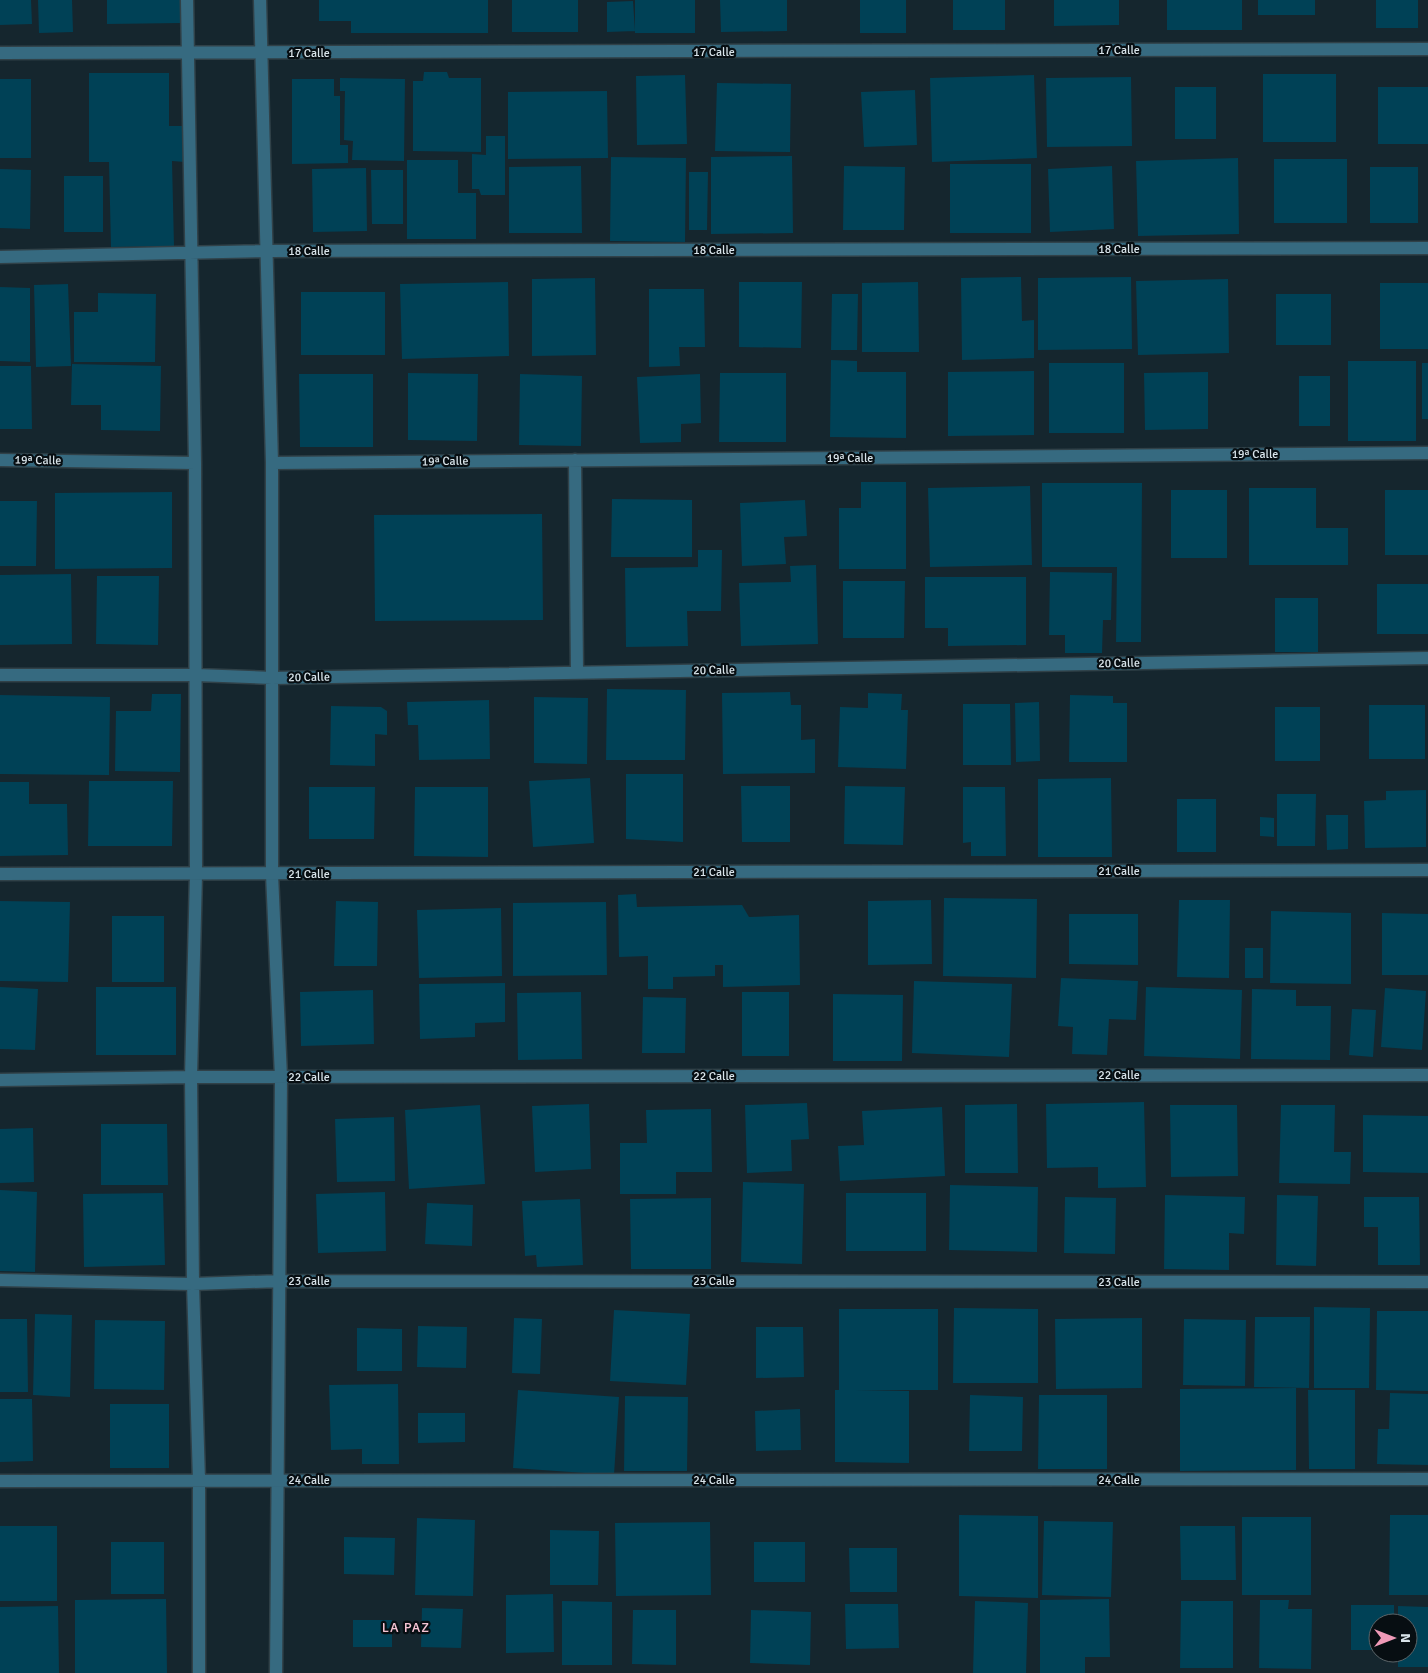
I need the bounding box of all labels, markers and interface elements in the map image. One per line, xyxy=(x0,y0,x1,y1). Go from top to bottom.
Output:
street label: 17 Calle xyxy=(1098,43,1140,58)
street label: 17 Calle xyxy=(693,45,735,60)
street label: 17 Calle xyxy=(288,46,330,61)
street label: 18 Calle xyxy=(1098,242,1140,257)
street label: 18 Calle xyxy=(693,243,735,258)
street label: 18 Calle xyxy=(288,244,330,259)
street label: 19ª Calle xyxy=(1232,447,1278,462)
street label: 19ª Calle xyxy=(827,451,873,466)
street label: 19ª Calle xyxy=(14,453,61,468)
street label: 19ª Calle xyxy=(422,454,469,469)
street label: 20 Calle xyxy=(1098,656,1140,671)
street label: 20 Calle xyxy=(693,663,735,678)
street label: 20 Calle xyxy=(288,670,330,685)
street label: 21 Calle xyxy=(1098,864,1140,879)
street label: 21 Calle xyxy=(693,865,735,880)
street label: 21 Calle xyxy=(288,867,330,882)
street label: 22 Calle xyxy=(1098,1068,1140,1083)
street label: 22 Calle xyxy=(693,1069,735,1084)
street label: 22 Calle xyxy=(288,1070,330,1085)
street label: 23 Calle xyxy=(288,1274,330,1289)
street label: 23 Calle xyxy=(693,1274,735,1289)
street label: 23 Calle xyxy=(1098,1275,1140,1290)
street label: 24 Calle xyxy=(288,1473,330,1488)
street label: 24 Calle xyxy=(693,1473,735,1488)
street label: 24 Calle xyxy=(1098,1473,1140,1488)
north arrow xyxy=(1368,1613,1418,1663)
district label: LA PAZ xyxy=(382,1619,430,1636)
text: N xyxy=(1397,1633,1414,1643)

